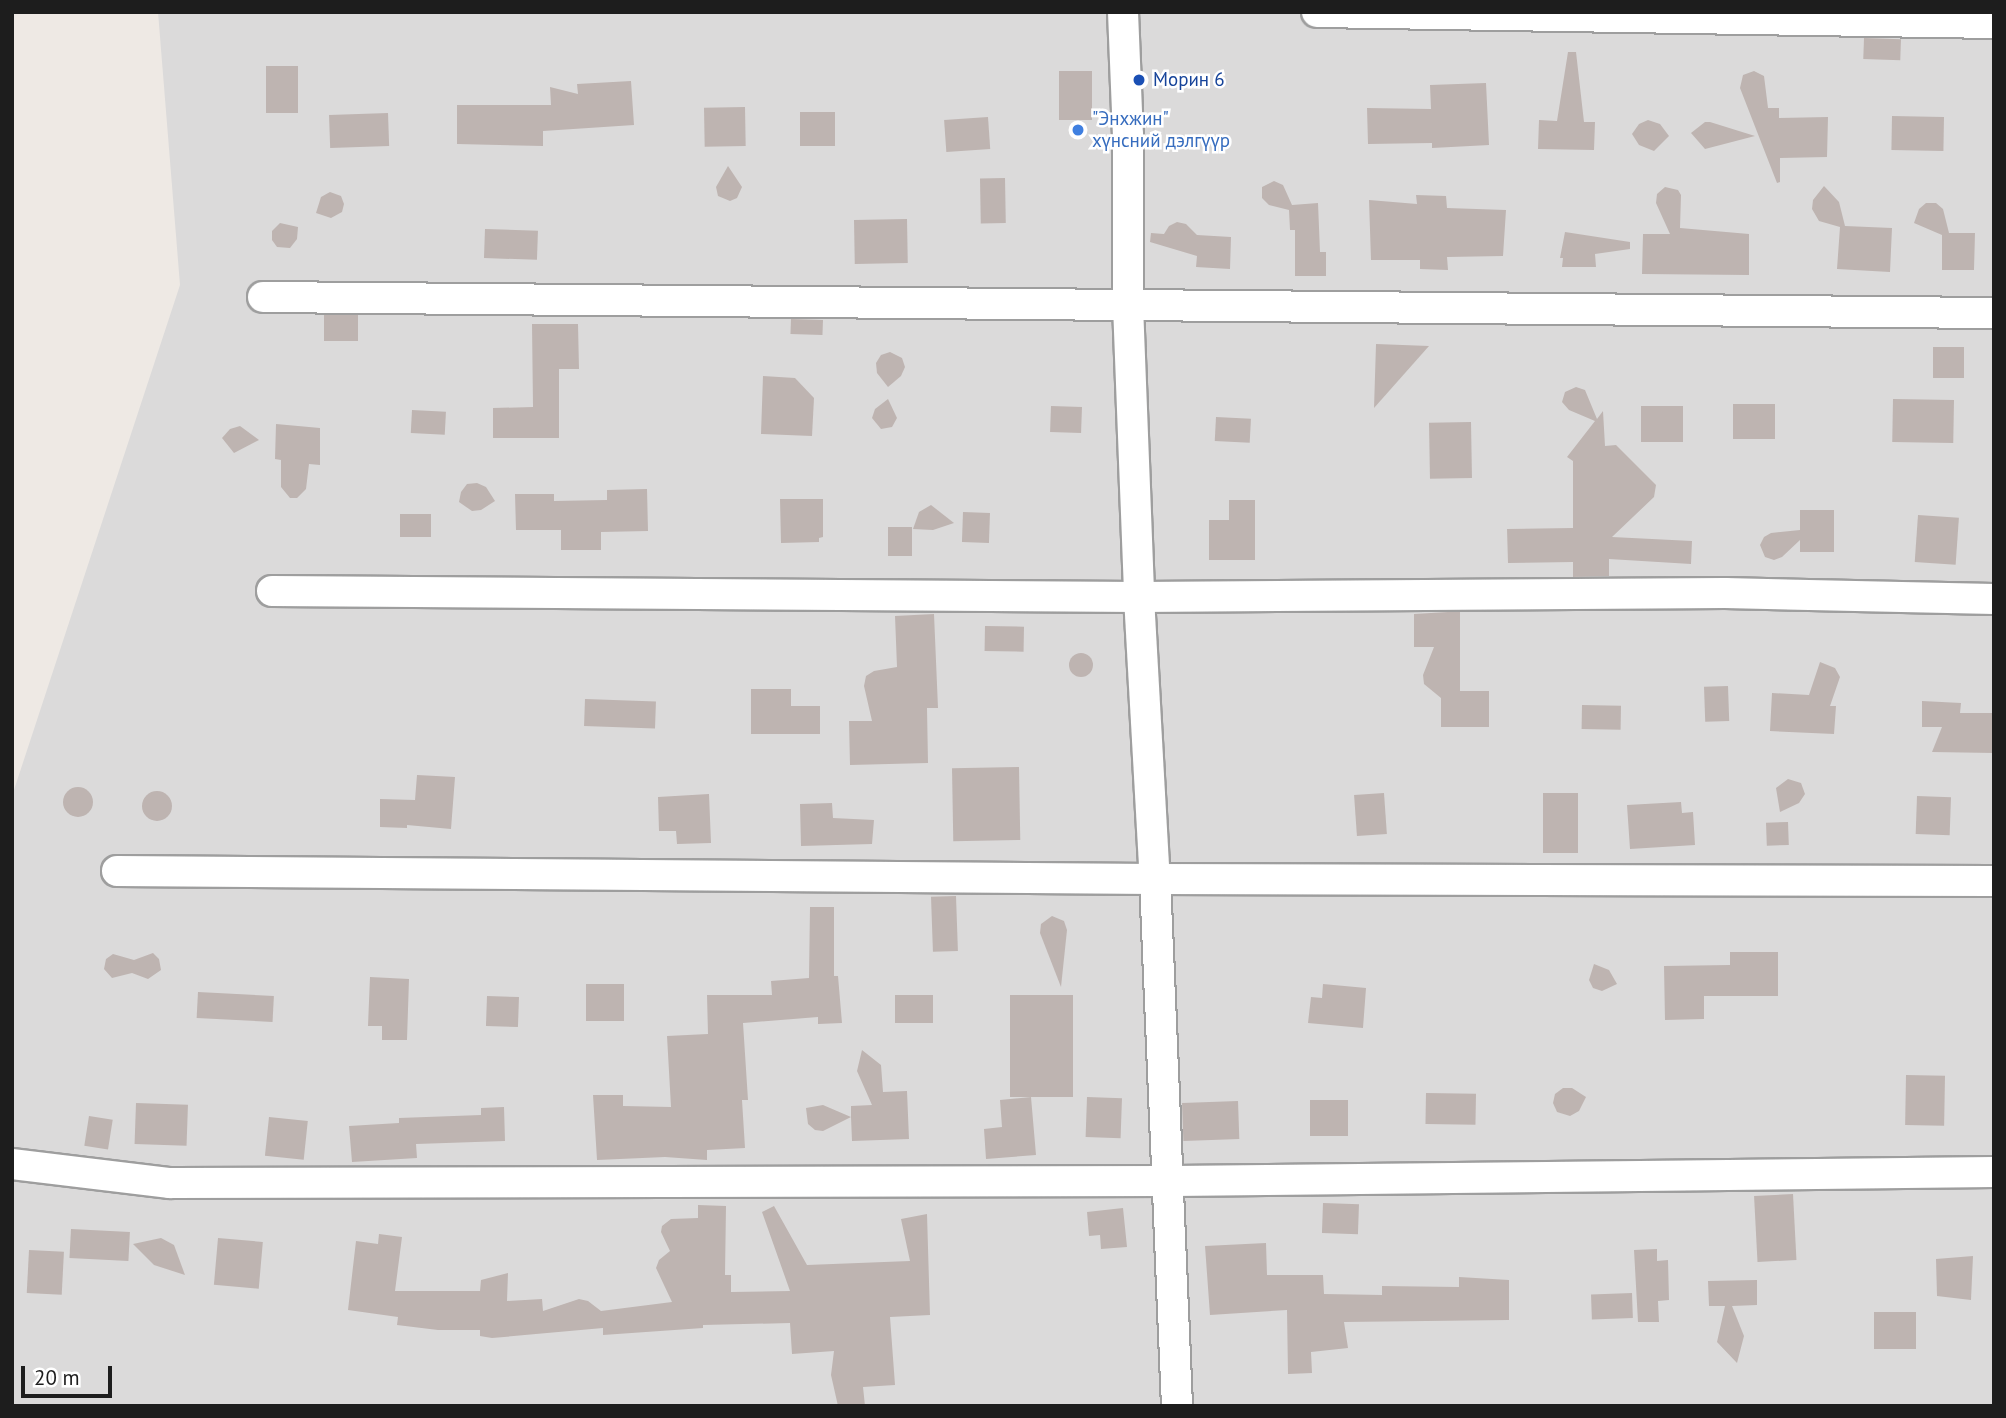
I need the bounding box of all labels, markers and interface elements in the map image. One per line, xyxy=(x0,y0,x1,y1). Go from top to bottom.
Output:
place label: Морин 6 xyxy=(1153,69,1225,91)
marker: Морин 6 xyxy=(1131,72,1147,88)
place label: "Энхжин" хүнсний дэлгүүр xyxy=(1092,108,1230,152)
marker: "Энхжин" хүнсний дэлгүүр xyxy=(1070,122,1086,138)
scale bar xyxy=(24,1352,116,1396)
text: 20 m xyxy=(34,1364,80,1391)

